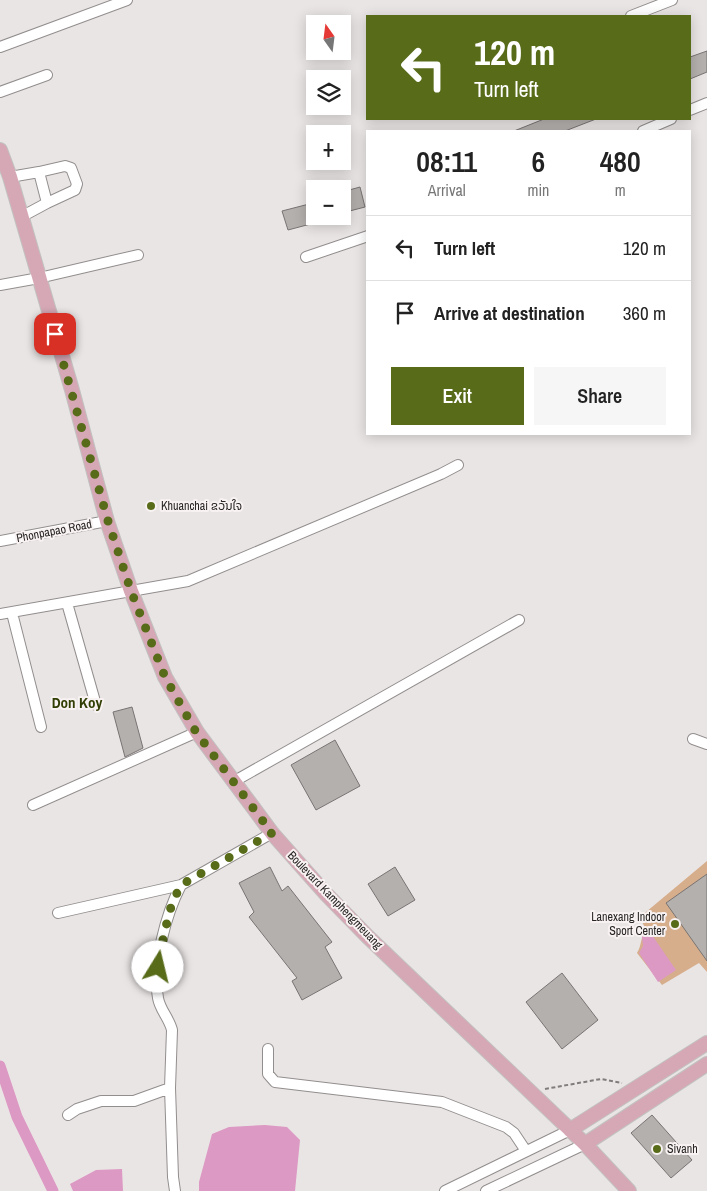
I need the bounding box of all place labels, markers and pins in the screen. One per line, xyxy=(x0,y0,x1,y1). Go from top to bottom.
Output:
pin xyxy=(34,313,76,355)
place label: Khuanchai ຂວັນໃຈ xyxy=(161,498,242,514)
marker: Khuanchai ຂວັນໃຈ xyxy=(145,500,157,512)
place label: Lanexang Indoor Sport Center xyxy=(591,909,666,939)
marker: Lanexang Indoor Sport Center xyxy=(669,918,681,930)
place label: Sivanh xyxy=(667,1141,698,1157)
marker: Sivanh xyxy=(651,1143,663,1155)

